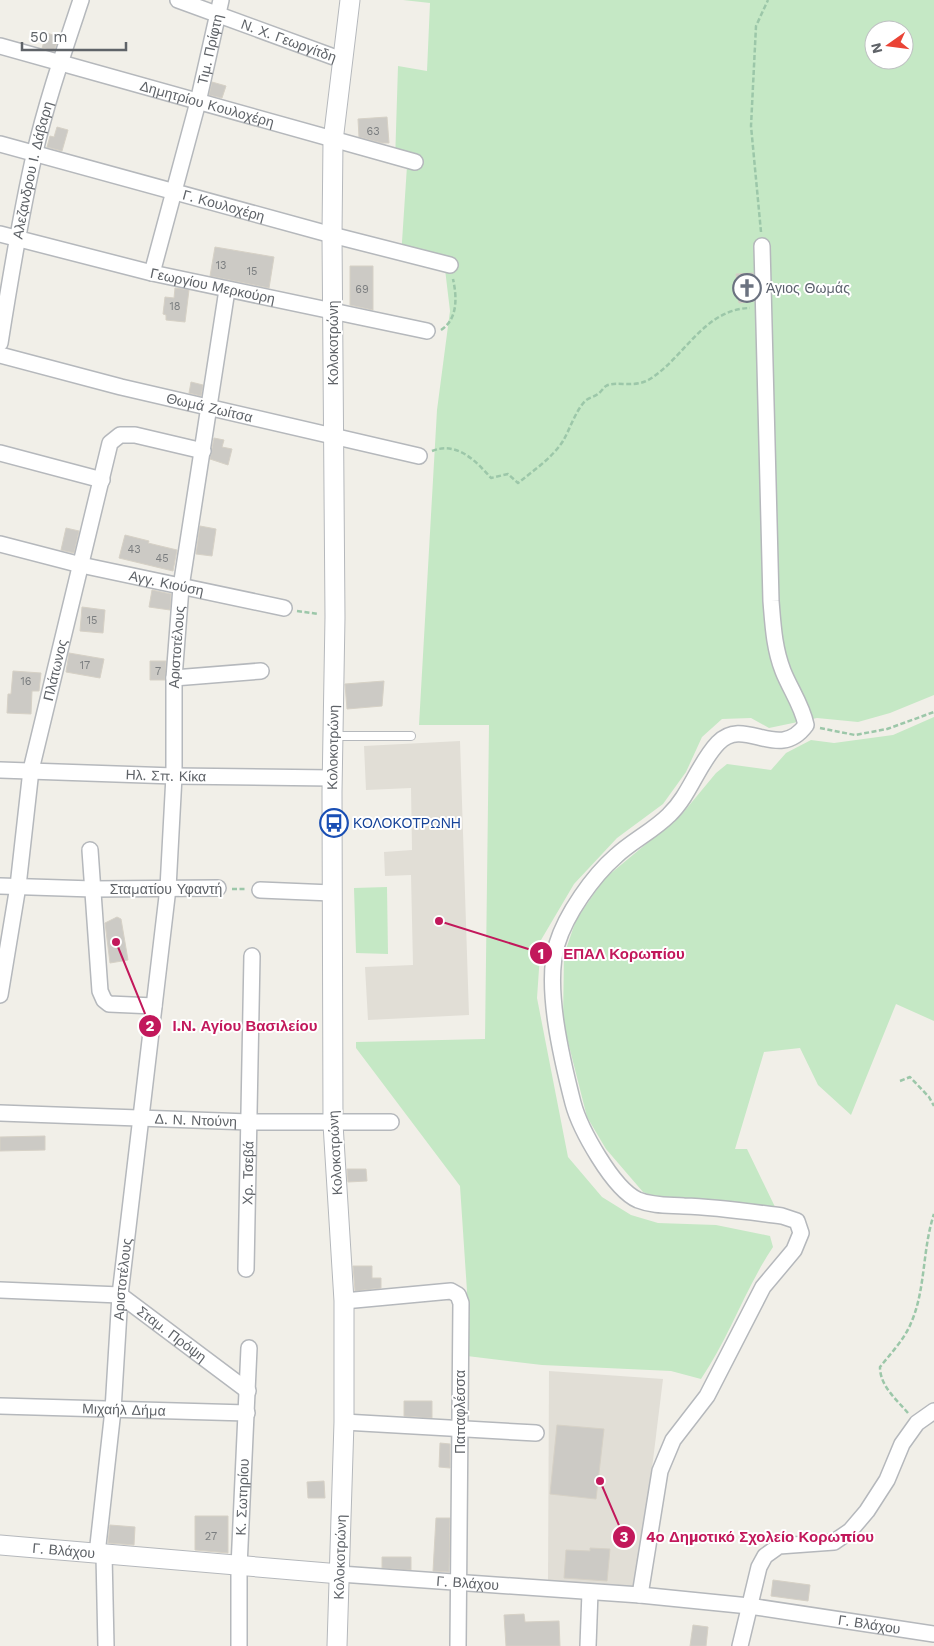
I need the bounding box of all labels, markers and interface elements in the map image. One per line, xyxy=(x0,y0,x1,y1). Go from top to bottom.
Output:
street label: Τιμ. Πρίφτη xyxy=(194,13,226,86)
street label: Ν. Χ. Γεωργίτδη xyxy=(239,16,339,65)
scale bar xyxy=(22,20,126,52)
north arrow xyxy=(864,20,914,70)
text: 50 m xyxy=(30,28,67,46)
text: N xyxy=(867,41,885,55)
street label: Δημητρίου Κουλοχέρη xyxy=(138,77,276,130)
street label: Αλεζανδρου Ι. Δάβαρη xyxy=(9,99,56,240)
house number: 63 xyxy=(366,125,380,138)
street label: Γ. Κουλοχέρη xyxy=(181,186,267,224)
house number: 13 xyxy=(216,259,226,272)
street label: Γεωργίου Μερκούρη xyxy=(149,265,277,307)
house number: 15 xyxy=(247,265,257,278)
church icon: Άγιος Θωμάς xyxy=(732,273,762,303)
place label: Άγιος Θωμάς xyxy=(766,280,850,296)
house number: 69 xyxy=(355,283,369,296)
house number: 18 xyxy=(169,300,181,313)
street label: Κολοκοτρώνη xyxy=(325,301,341,385)
street label: Θωμά Ζωίτσα xyxy=(165,390,254,425)
house number: 43 xyxy=(127,543,141,556)
house number: 45 xyxy=(155,552,169,565)
street label: Αγγ. Κιούση xyxy=(128,567,205,599)
street label: Αριστοτέλους xyxy=(166,605,188,688)
house number: 15 xyxy=(87,614,97,627)
street label: Πλάτωνος xyxy=(40,637,70,702)
house number: 17 xyxy=(80,659,90,672)
house number: 7 xyxy=(155,665,161,678)
house number: 16 xyxy=(21,675,32,688)
street label: Κολοκοτρώνη xyxy=(324,705,341,790)
street label: Ηλ. Σπ. Κίκα xyxy=(125,766,206,784)
bus stop icon: ΚΟΛΟΚΟΤΡΩΝΗ xyxy=(319,808,349,838)
place label: ΚΟΛΟΚΟΤΡΩΝΗ xyxy=(353,815,461,831)
street label: Σταματίου Υφαντή xyxy=(110,881,222,897)
callout: ΕΠΑΛ Κορωπίου xyxy=(528,938,695,968)
text: 1 xyxy=(538,945,544,963)
text: ΕΠΑΛ Κορωπίου xyxy=(563,945,685,963)
callout: Ι.Ν. Αγίου Βασιλείου xyxy=(138,1011,328,1041)
text: 2 xyxy=(146,1017,155,1035)
text: Ι.Ν. Αγίου Βασιλείου xyxy=(173,1017,318,1035)
street label: Κολοκοτρώνη xyxy=(325,1110,345,1196)
street label: Δ. Ν. Ντούνη xyxy=(154,1111,237,1130)
street label: Χρ. Τσεβά xyxy=(239,1141,256,1205)
street label: Αριστοτέλους xyxy=(110,1237,135,1321)
street label: Σταμ. Πρόψη xyxy=(134,1303,210,1365)
street label: Παπαφλέσσα xyxy=(452,1370,468,1454)
street label: Μιχαήλ Δήμα xyxy=(82,1400,166,1419)
street label: Κ. Σωτηρίου xyxy=(232,1458,252,1536)
street label: Κολοκοτρώνη xyxy=(330,1514,349,1600)
callout: 4ο Δημοτικό Σχολείο Κορωπίου xyxy=(611,1522,884,1552)
text: 3 xyxy=(620,1528,629,1546)
text: 4ο Δημοτικό Σχολείο Κορωπίου xyxy=(646,1528,874,1546)
house number: 27 xyxy=(205,1530,217,1543)
street label: Γ. Βλάχου xyxy=(32,1540,96,1561)
street label: Γ. Βλάχου xyxy=(436,1573,500,1593)
street label: Γ. Βλάχου xyxy=(837,1612,902,1637)

